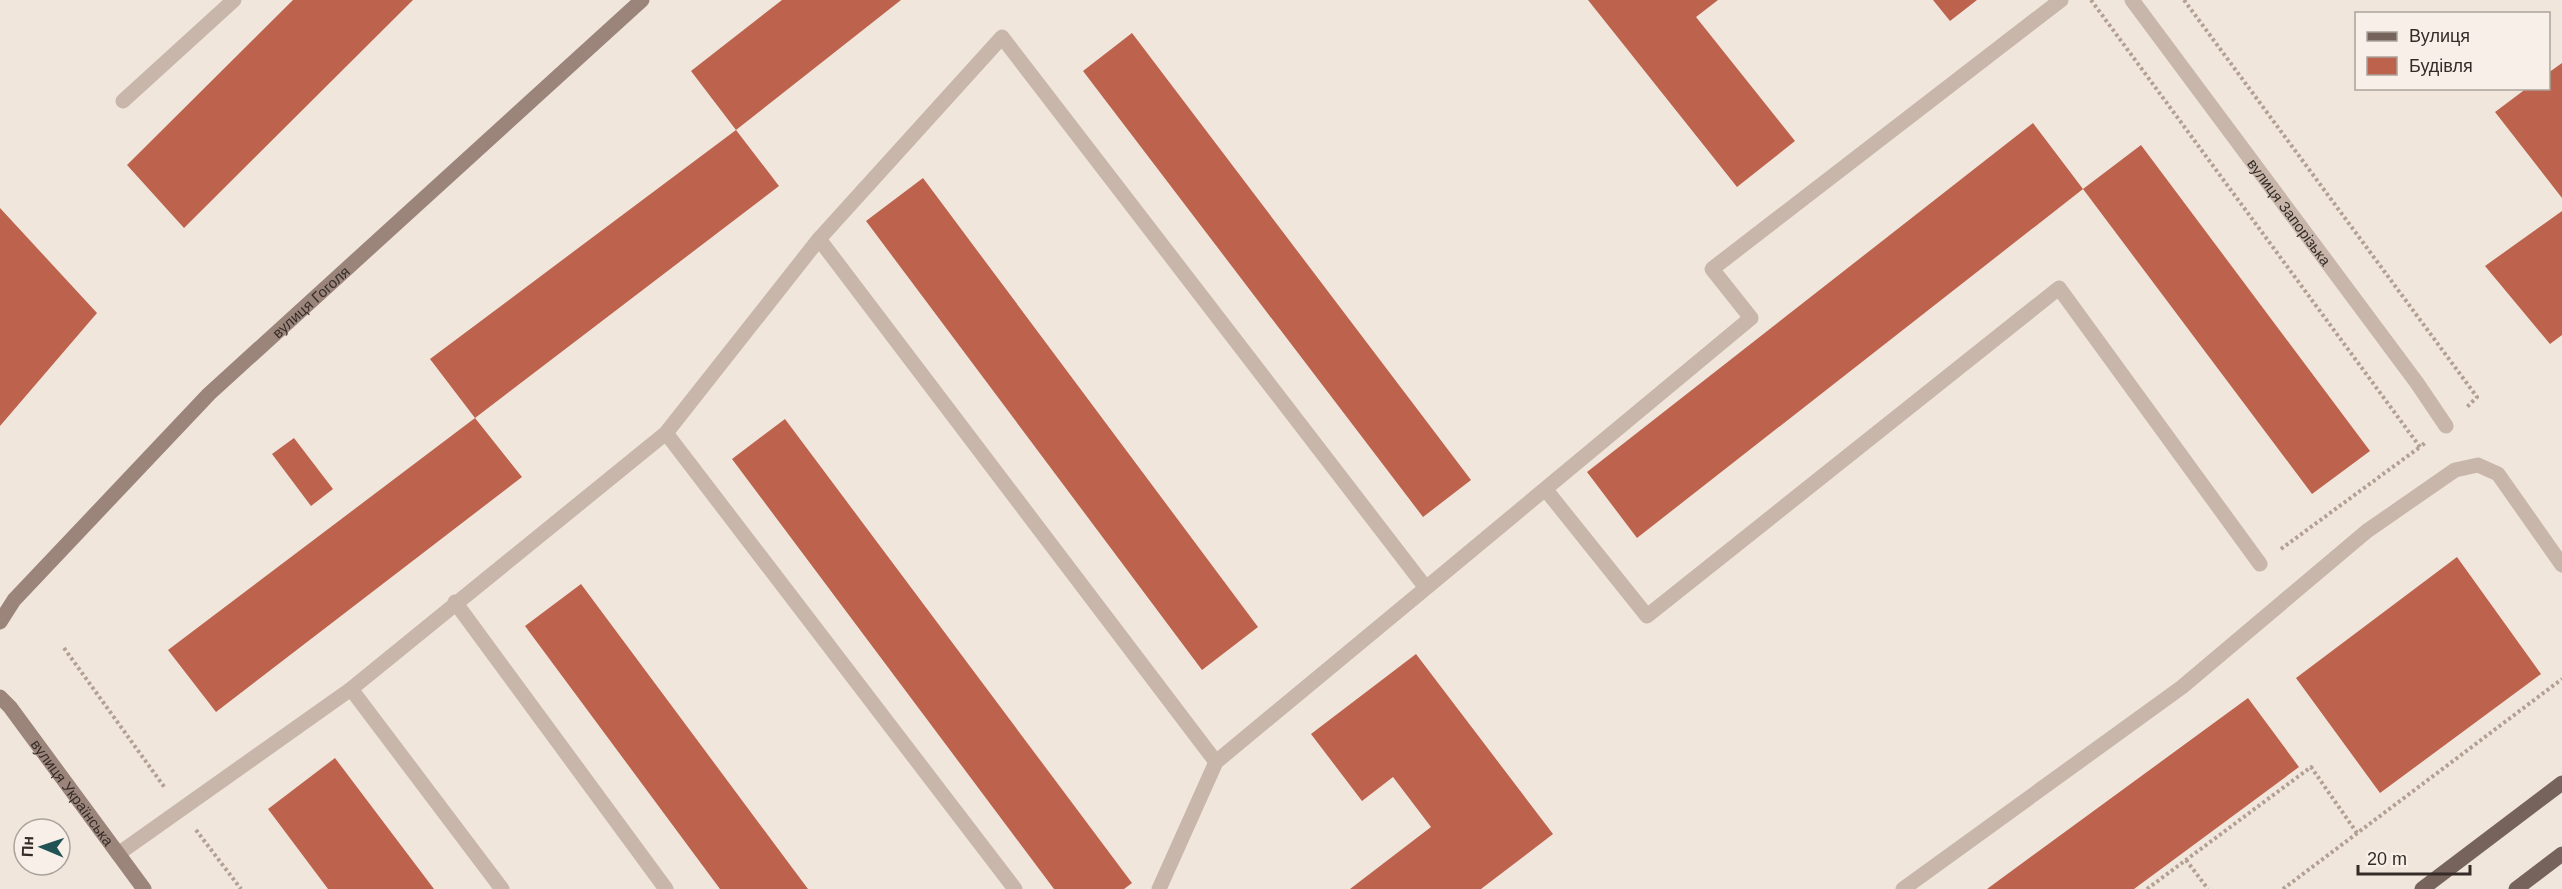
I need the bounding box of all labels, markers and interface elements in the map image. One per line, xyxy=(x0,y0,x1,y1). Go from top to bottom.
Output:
legend xyxy=(2355,12,2550,90)
text: Вулиця xyxy=(2409,26,2470,46)
text: Будівля xyxy=(2409,56,2473,76)
street label: вулиця Запорізька xyxy=(2244,155,2335,269)
street label: вулиця Гоголя xyxy=(268,262,353,341)
street label: вулиця Українська xyxy=(28,736,118,849)
north arrow xyxy=(12,817,72,877)
text: Пн xyxy=(19,836,36,857)
scale bar xyxy=(2358,838,2470,876)
text: 20 m xyxy=(2367,849,2407,869)

